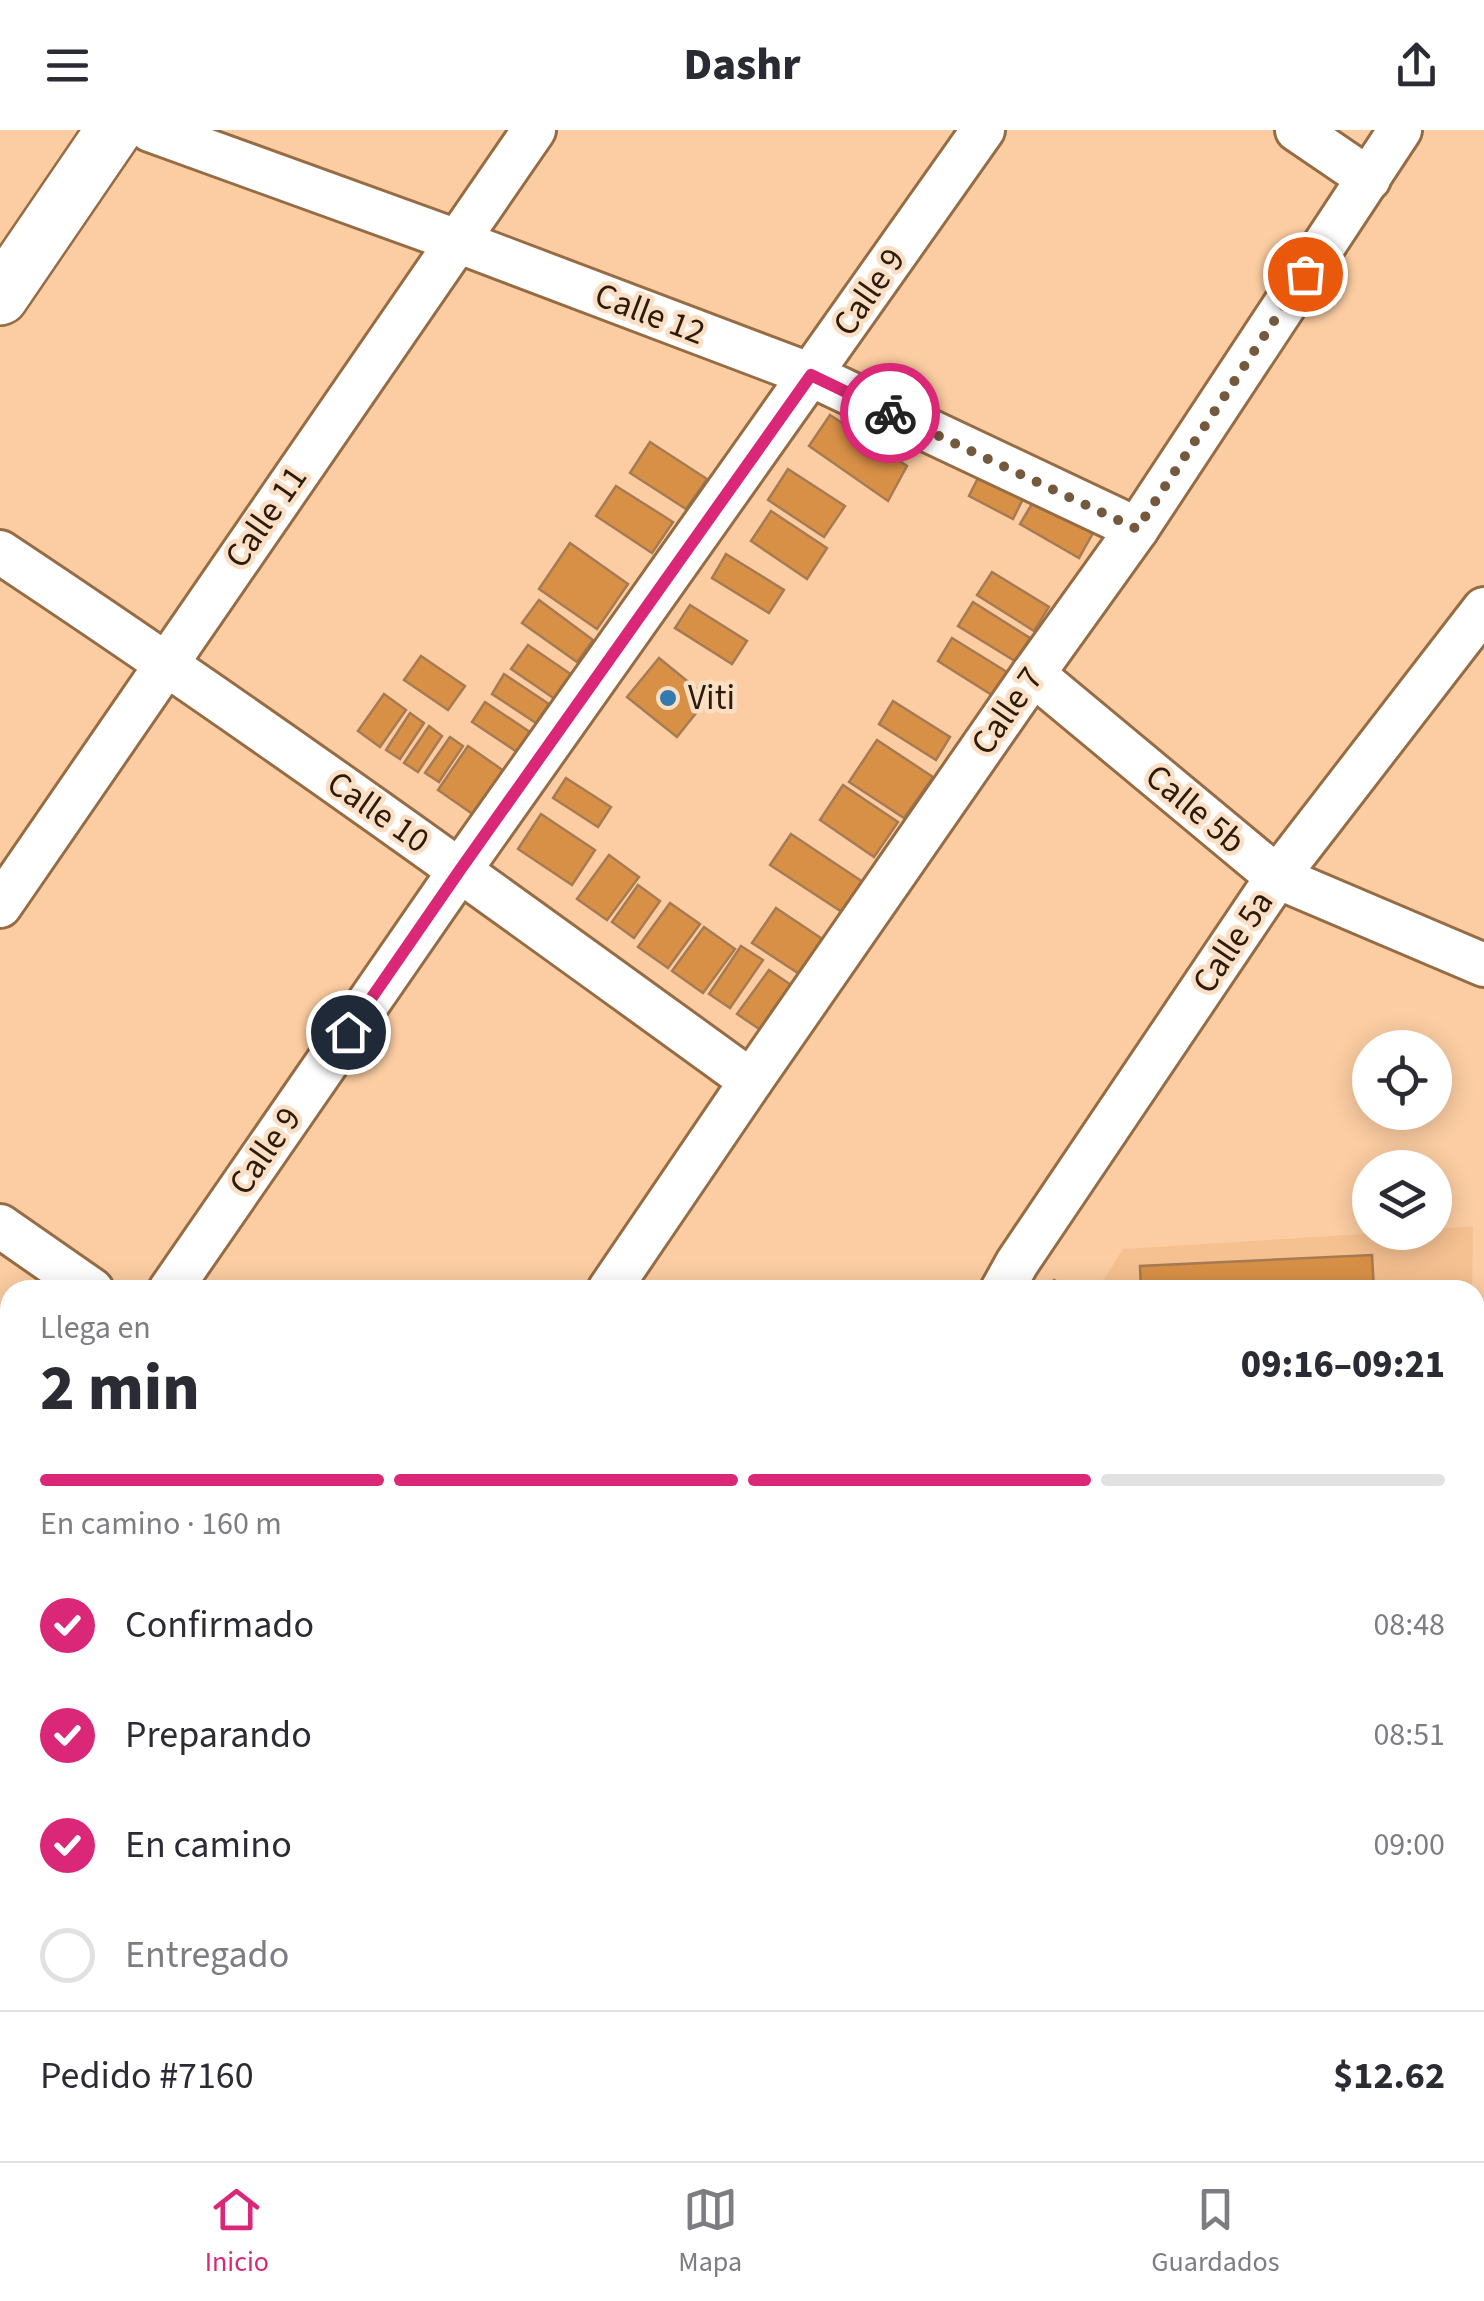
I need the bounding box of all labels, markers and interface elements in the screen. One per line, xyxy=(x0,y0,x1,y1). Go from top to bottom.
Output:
text: Dashr xyxy=(683,33,801,97)
icon: menu xyxy=(40,38,95,93)
icon: share xyxy=(1389,38,1444,93)
pin xyxy=(1263,232,1348,317)
street label: Calle 9 xyxy=(821,238,917,346)
icon: bag xyxy=(1278,247,1333,302)
street label: Calle 12 xyxy=(588,270,712,358)
courier xyxy=(840,363,940,463)
icon: bike xyxy=(863,386,918,441)
street label: Calle 11 xyxy=(213,456,319,578)
street label: Calle 7 xyxy=(959,657,1055,765)
place label: Viti xyxy=(688,673,735,723)
marker: Viti xyxy=(657,687,679,709)
street label: Calle 5b xyxy=(1134,752,1256,866)
street label: Calle 10 xyxy=(317,759,439,865)
street label: Calle 5a xyxy=(1180,880,1286,1004)
pin xyxy=(306,990,391,1075)
icon: home xyxy=(321,1005,376,1060)
map controls xyxy=(1352,1030,1452,1250)
button: locate xyxy=(1352,1030,1452,1130)
street label: Calle 9 xyxy=(217,1097,313,1205)
button: layers xyxy=(1352,1150,1452,1250)
text: Llega en xyxy=(40,1305,151,1351)
text: 09:16–09:21 xyxy=(1241,1338,1445,1392)
text: 2 min xyxy=(40,1342,200,1435)
text: En camino · 160 m xyxy=(40,1501,282,1547)
icon: check xyxy=(40,1598,95,1653)
text: Confirmado xyxy=(125,1598,314,1652)
text: 08:48 xyxy=(1373,1602,1445,1648)
icon: check xyxy=(40,1708,95,1763)
text: Preparando xyxy=(125,1708,312,1762)
text: 08:51 xyxy=(1373,1712,1445,1758)
icon: check xyxy=(40,1818,95,1873)
text: En camino xyxy=(125,1818,292,1872)
text: 09:00 xyxy=(1373,1822,1445,1868)
text: Entregado xyxy=(125,1928,289,1982)
text: Pedido #7160 xyxy=(40,2049,254,2103)
text: $12.62 xyxy=(1333,2049,1445,2103)
tab: Inicio xyxy=(205,2182,269,2282)
tab: Mapa xyxy=(678,2182,742,2282)
tab: Guardados xyxy=(1151,2182,1279,2282)

